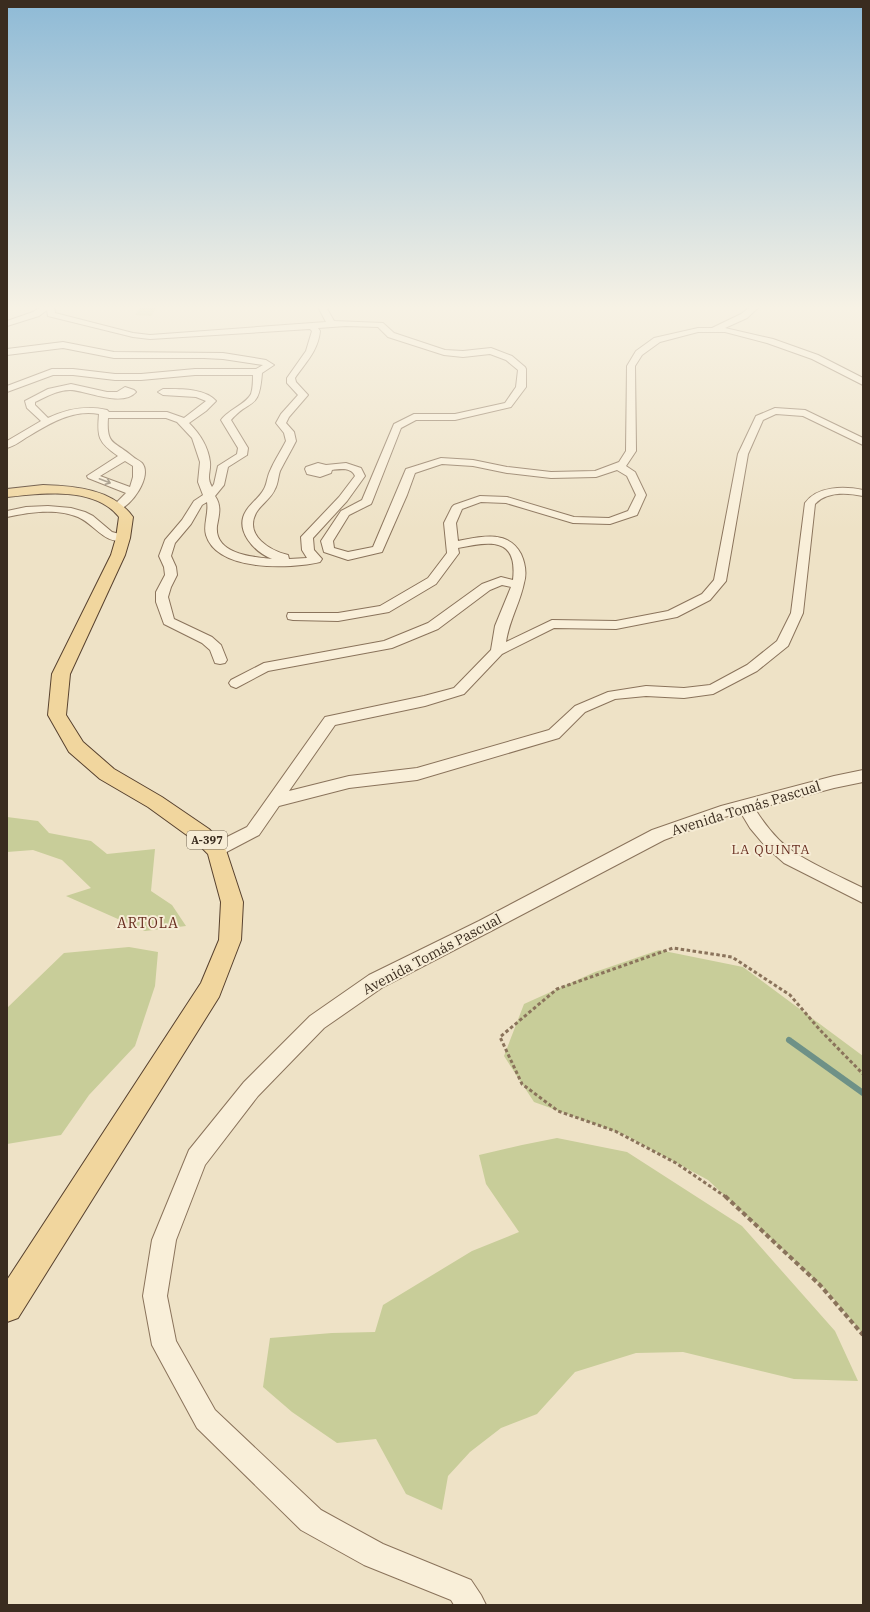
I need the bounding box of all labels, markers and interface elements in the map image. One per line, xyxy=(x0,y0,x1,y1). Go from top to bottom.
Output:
one-way arrow xyxy=(98,478,110,486)
street label: Avenida Tomás Pascual xyxy=(669,777,823,839)
road number: A-397 xyxy=(187,831,227,849)
district label: LA QUINTA xyxy=(732,841,810,858)
street label: Avenida Tomás Pascual xyxy=(359,910,505,998)
district label: ARTOLA xyxy=(117,914,179,932)

